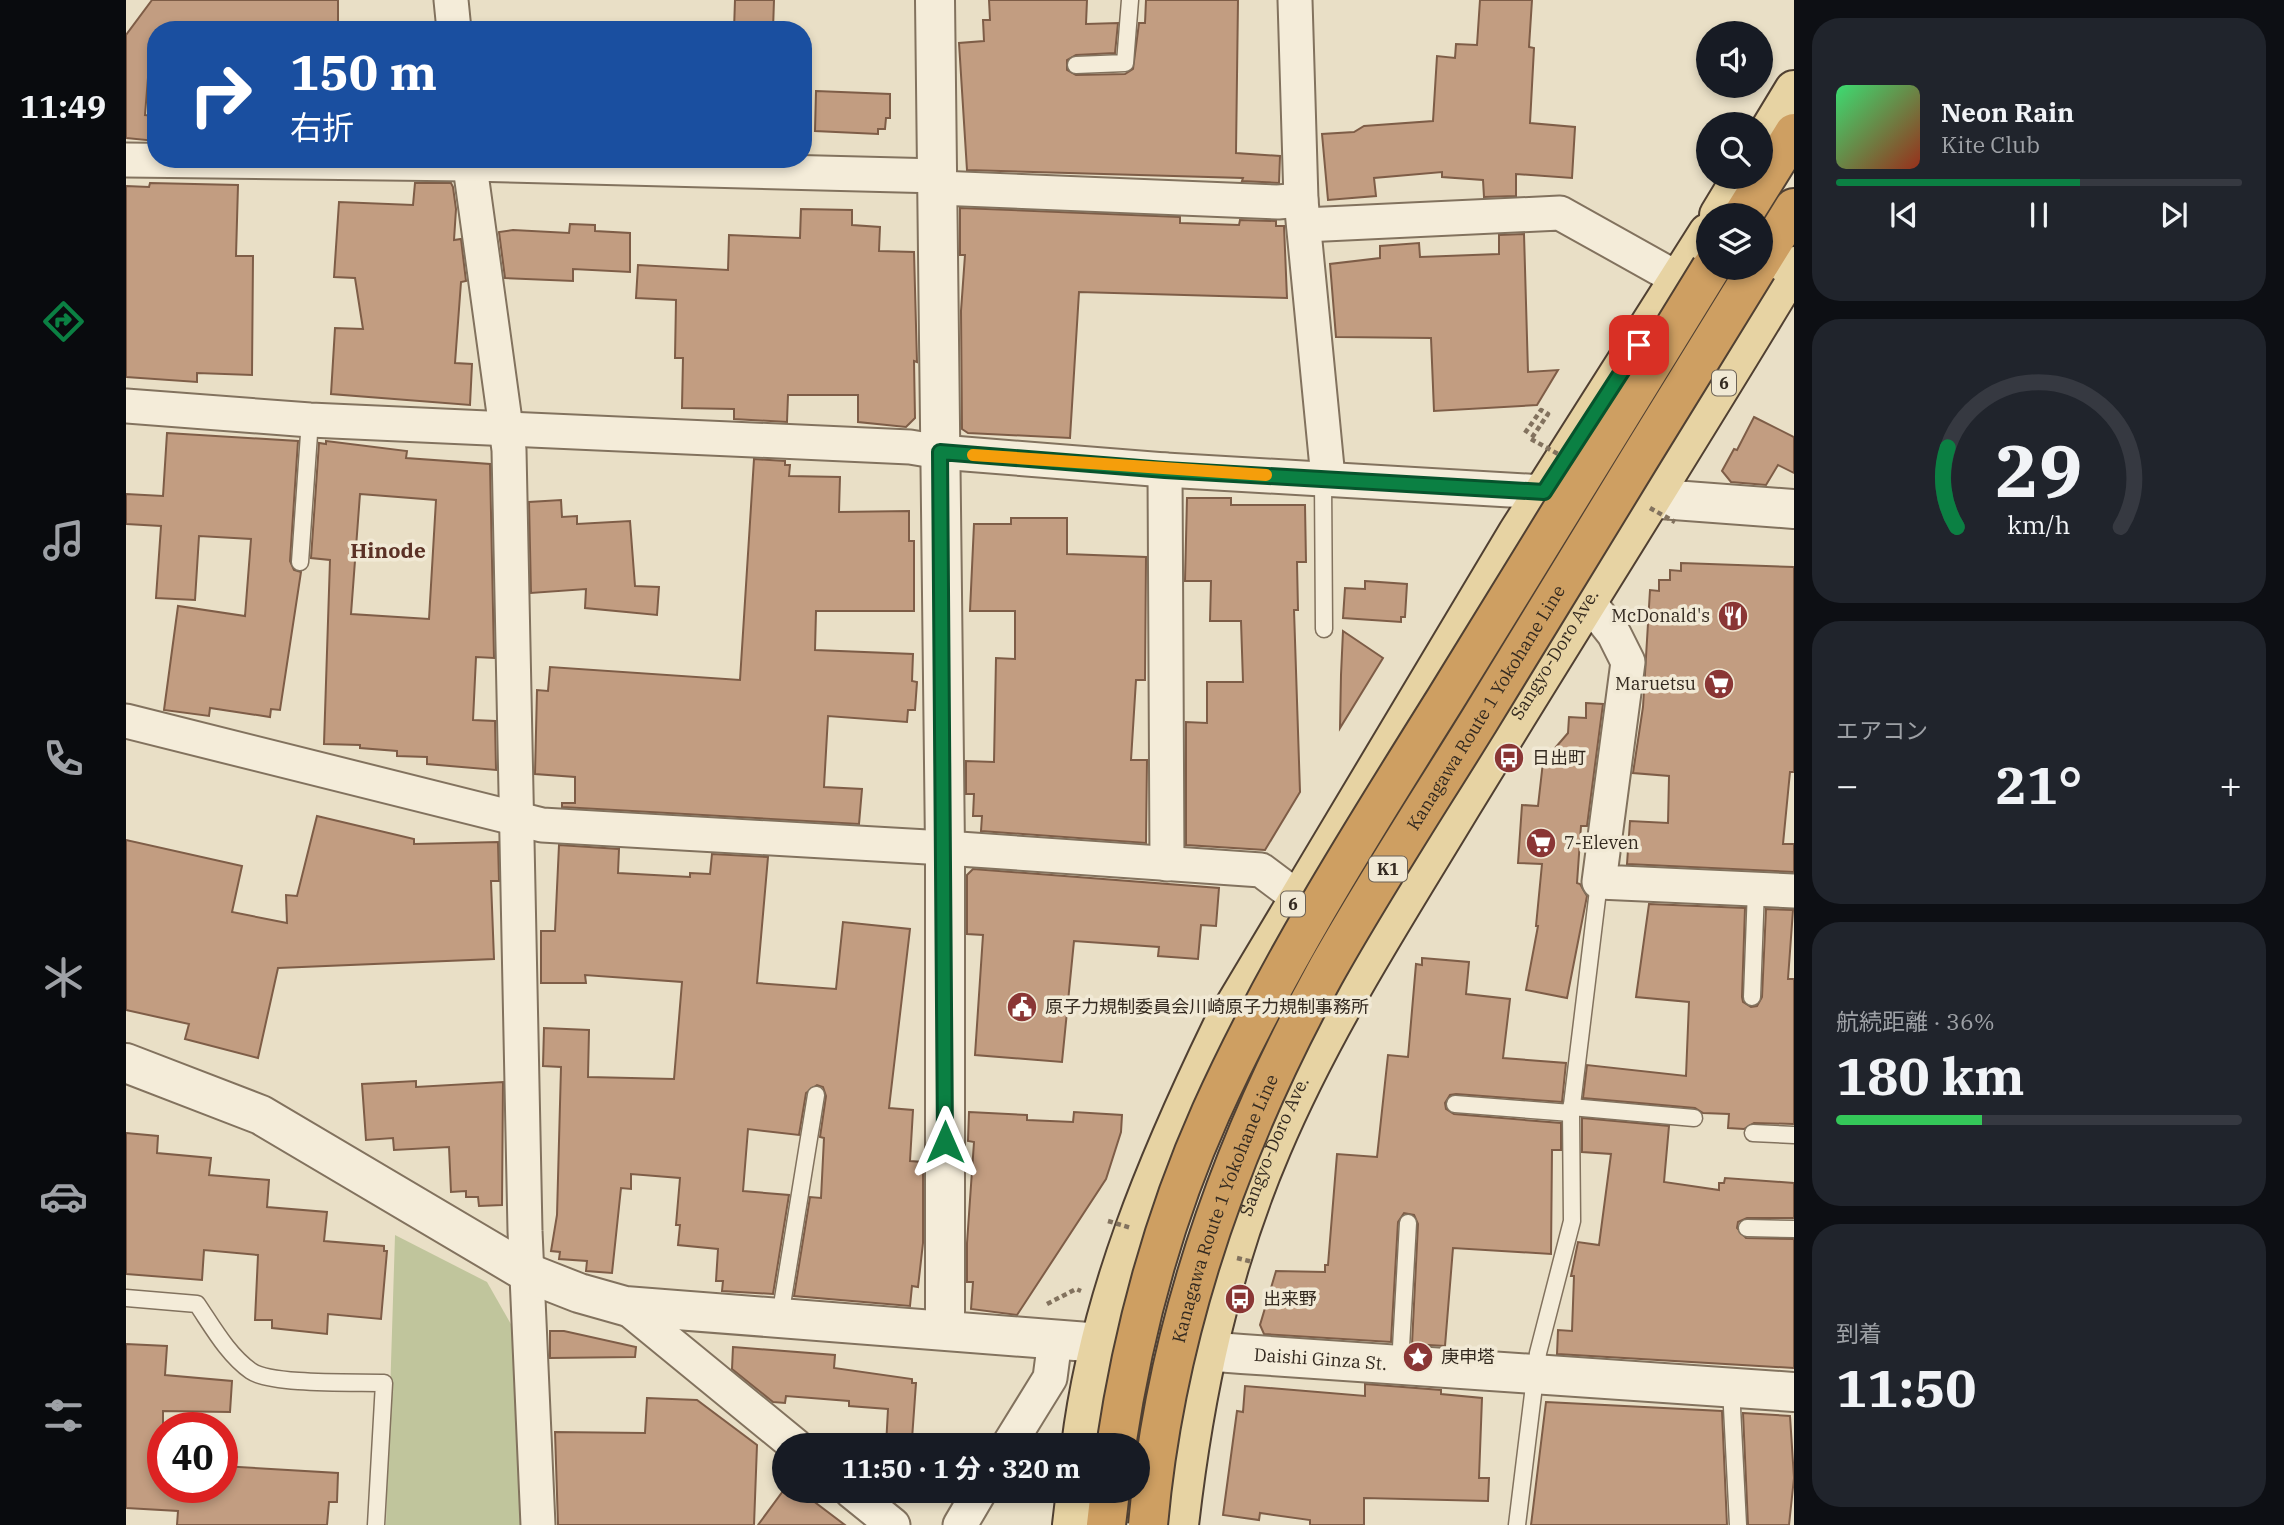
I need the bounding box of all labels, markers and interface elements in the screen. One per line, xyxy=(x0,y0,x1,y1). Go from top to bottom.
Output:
map controls xyxy=(1696,21,1773,280)
button: sound xyxy=(1696,21,1773,98)
text: 150 m xyxy=(290,40,437,103)
icon: right xyxy=(175,49,266,140)
text: 11:49 xyxy=(20,85,106,127)
text: Neon Rain xyxy=(1941,95,2074,129)
text: 右折 xyxy=(290,106,354,148)
button: search xyxy=(1696,112,1773,189)
text: Kite Club xyxy=(1941,129,2040,159)
icon: previous xyxy=(1885,196,1923,234)
icon: pause xyxy=(2020,196,2058,234)
icon: next xyxy=(2155,196,2193,234)
button: layers xyxy=(1696,203,1773,280)
icon: directions xyxy=(39,297,88,346)
pin xyxy=(1609,315,1669,375)
icon: arrive xyxy=(1620,326,1658,364)
road number: 6 xyxy=(1712,370,1736,396)
text: 29 xyxy=(1995,423,2083,518)
text: km/h xyxy=(2007,508,2071,541)
icon: music xyxy=(39,516,88,565)
district label: Hinode xyxy=(350,536,426,564)
street label: Kanagawa Route 1 Yokohane Line xyxy=(1401,581,1570,835)
street label: Sangyo-Doro Ave. xyxy=(1505,585,1604,724)
restaurant icon: McDonald's xyxy=(1716,599,1750,633)
place label: McDonald's xyxy=(1611,604,1710,627)
supermarket icon: Maruetsu xyxy=(1702,667,1736,701)
place label: Maruetsu xyxy=(1615,672,1696,695)
text: エアコン xyxy=(1836,715,1928,745)
icon: phone xyxy=(39,734,88,783)
bus stop icon: 日出町 xyxy=(1492,741,1526,775)
place label: 日出町 xyxy=(1532,746,1586,769)
text: 21° xyxy=(1996,751,2082,818)
text: − xyxy=(1836,760,1859,809)
text: + xyxy=(2219,760,2242,809)
supermarket icon: 7-Eleven xyxy=(1524,826,1558,860)
place label: 7-Eleven xyxy=(1564,831,1639,854)
road number: K1 xyxy=(1369,856,1407,882)
road number: 6 xyxy=(1281,891,1305,916)
icon: climate xyxy=(39,953,88,1002)
public building icon: 原子力規制委員会川崎原子力規制事務所 xyxy=(1005,990,1039,1024)
place label: 原子力規制委員会川崎原子力規制事務所 xyxy=(1045,995,1369,1018)
text: 航続距離 · 36% xyxy=(1836,1006,1995,1036)
text: 180 km xyxy=(1836,1042,2025,1109)
street label: Kanagawa Route 1 Yokohane Line xyxy=(1167,1070,1283,1345)
street label: Sangyo-Doro Ave. xyxy=(1234,1073,1314,1219)
position arrow xyxy=(908,1105,982,1179)
icon: car xyxy=(39,1172,88,1221)
bus stop icon: 出来野 xyxy=(1223,1282,1257,1316)
place label: 出来野 xyxy=(1263,1287,1317,1310)
text: 到着 xyxy=(1836,1318,1882,1348)
place icon: 庚申塔 xyxy=(1401,1340,1435,1374)
street label: Daishi Ginza St. xyxy=(1253,1343,1388,1375)
place label: 庚申塔 xyxy=(1441,1345,1495,1368)
text: 11:50 xyxy=(1836,1354,1977,1421)
icon: filters xyxy=(39,1391,88,1440)
speed limit sign: 40 xyxy=(147,1412,238,1503)
text: 11:50 · 1 分 · 320 m xyxy=(842,1451,1080,1485)

